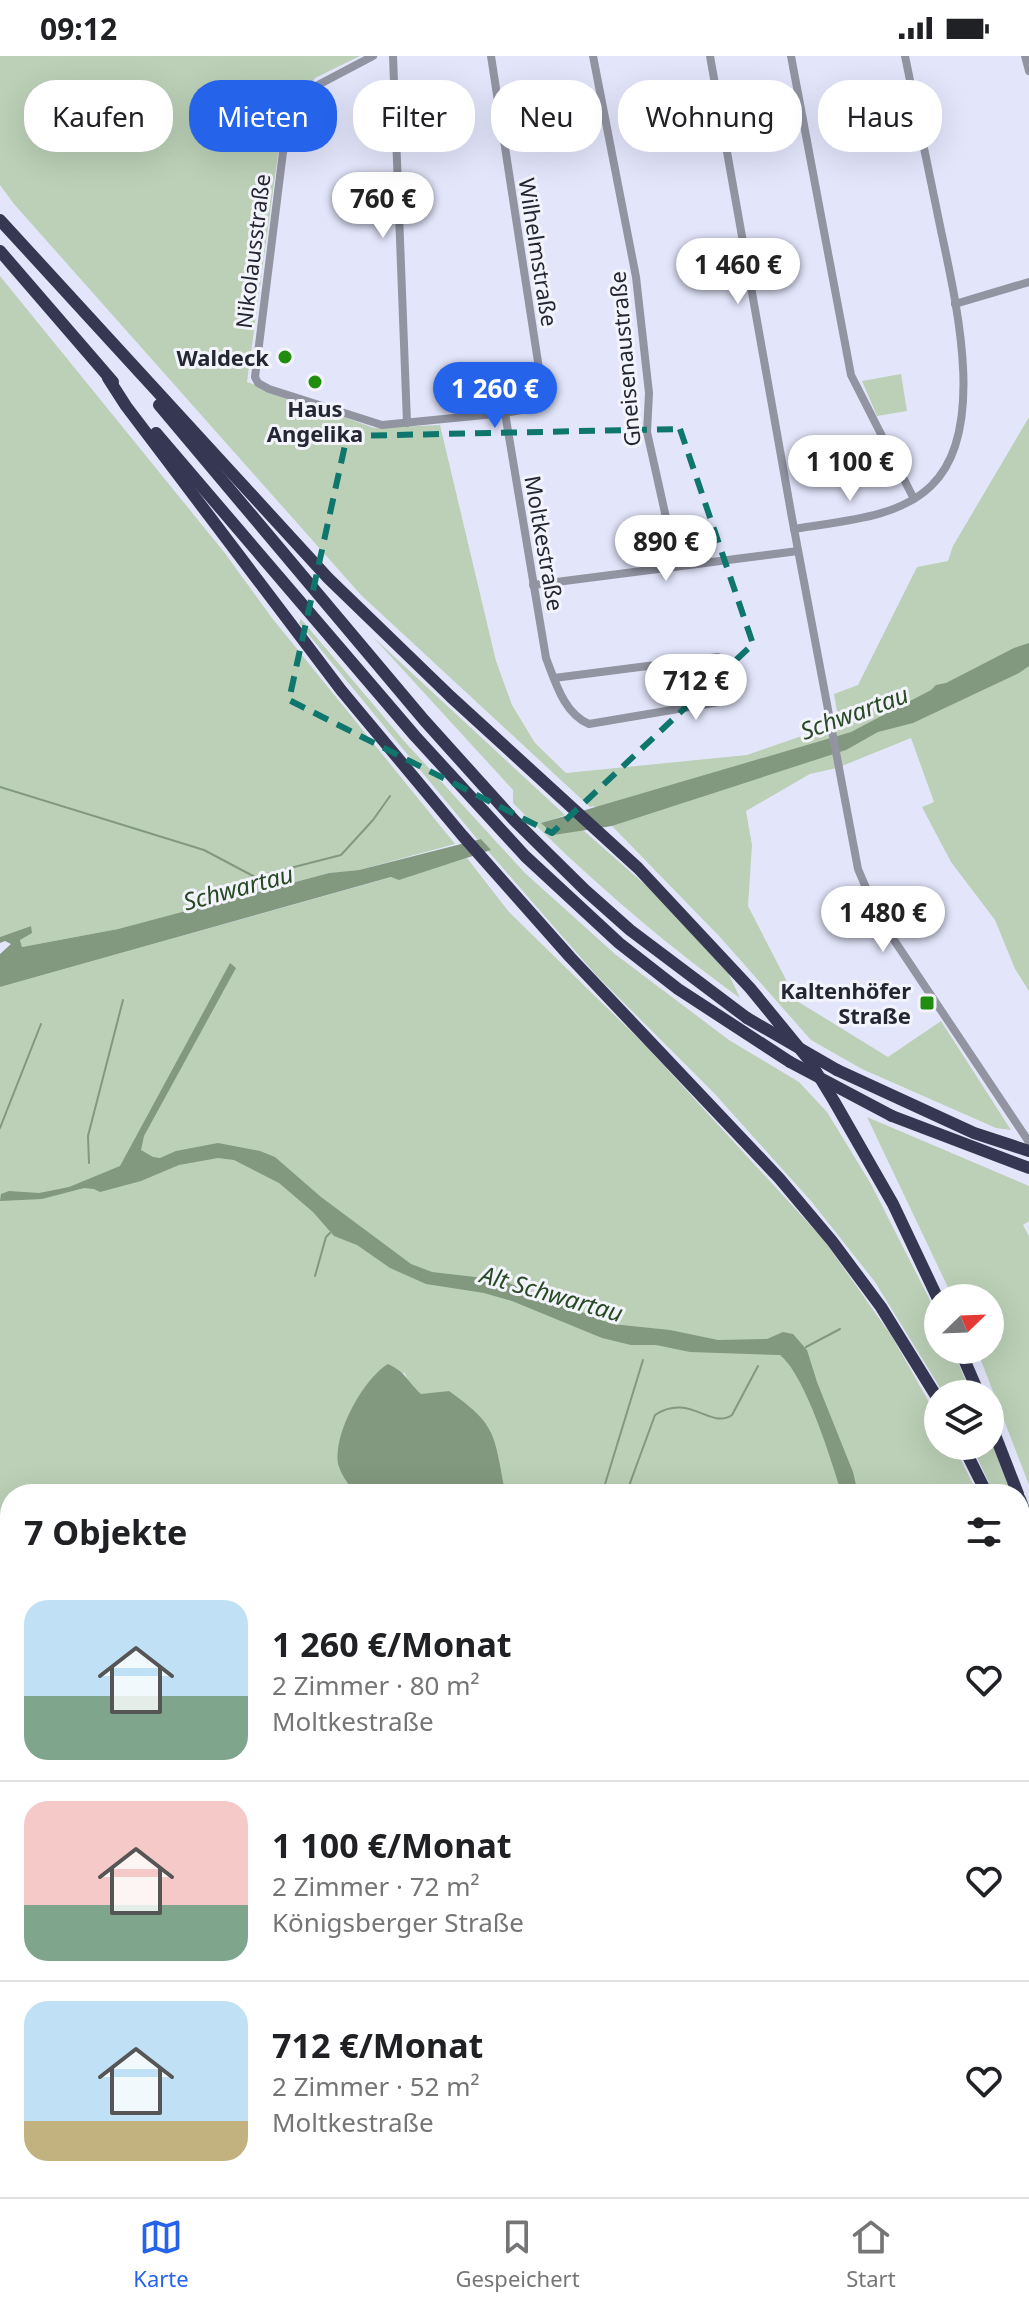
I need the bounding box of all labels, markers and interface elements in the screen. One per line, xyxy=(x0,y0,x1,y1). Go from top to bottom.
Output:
text: 09:12 xyxy=(40,8,117,49)
chip: Kaufen xyxy=(24,80,173,152)
chip: Mieten xyxy=(189,80,337,152)
chip: Filter xyxy=(353,80,475,152)
chip: Neu xyxy=(491,80,602,152)
chip: Wohnung xyxy=(618,80,802,152)
chip: Haus xyxy=(818,80,942,152)
street label: Nikolausstraße xyxy=(228,172,276,330)
pin: 760 € xyxy=(327,172,439,240)
street label: Wilhelmstraße xyxy=(512,176,566,328)
text: 760 € xyxy=(350,180,416,216)
pin: 1 460 € xyxy=(664,238,812,306)
text: 1 460 € xyxy=(694,246,782,282)
street label: Gneisenaustraße xyxy=(601,270,647,448)
place label: Waldeck xyxy=(176,342,269,372)
marker: Waldeck xyxy=(276,348,294,366)
pin: 1 260 € xyxy=(421,362,569,430)
text: 1 260 € xyxy=(451,370,539,406)
marker: Haus Angelika xyxy=(306,373,324,391)
place label: Haus Angelika xyxy=(267,393,363,448)
pin: 1 100 € xyxy=(776,435,924,503)
text: 1 100 € xyxy=(806,443,894,479)
street label: Moltkestraße xyxy=(518,473,572,613)
pin: 890 € xyxy=(610,515,722,583)
text: 890 € xyxy=(633,523,699,559)
pin: 712 € xyxy=(640,654,752,722)
text: 712 € xyxy=(663,662,729,698)
water label: Schwartau xyxy=(795,677,913,747)
water label: Schwartau xyxy=(179,856,297,918)
pin: 1 480 € xyxy=(809,886,957,954)
text: 1 480 € xyxy=(839,894,927,930)
place label: Kaltenhöfer Straße xyxy=(780,975,911,1030)
marker: Kaltenhöfer Straße xyxy=(918,994,936,1012)
water label: Alt Schwartau xyxy=(475,1256,627,1329)
north arrow xyxy=(924,1284,1004,1364)
map controls xyxy=(924,1284,1004,1460)
button: layers xyxy=(924,1380,1004,1460)
text: 7 Objekte xyxy=(24,1509,187,1555)
icon: filters xyxy=(962,1510,1006,1554)
text: 1 260 €/Monat xyxy=(272,1621,512,1667)
icon: home xyxy=(88,1632,184,1728)
icon: heart xyxy=(962,1658,1006,1702)
text: 2 Zimmer · 80 m² xyxy=(272,1667,480,1703)
text: Moltkestraße xyxy=(272,1703,434,1739)
text: 1 100 €/Monat xyxy=(272,1822,512,1868)
icon: home xyxy=(88,1833,184,1929)
icon: heart xyxy=(962,1859,1006,1903)
text: 2 Zimmer · 72 m² xyxy=(272,1868,480,1904)
text: Königsberger Straße xyxy=(272,1904,524,1940)
text: 712 €/Monat xyxy=(272,2022,483,2068)
icon: home xyxy=(88,2033,184,2129)
icon: heart xyxy=(962,2059,1006,2103)
text: 2 Zimmer · 52 m² xyxy=(272,2068,480,2104)
text: Moltkestraße xyxy=(272,2104,434,2140)
tab: Karte xyxy=(133,2215,189,2293)
tab: Gespeichert xyxy=(455,2215,580,2293)
tab: Start xyxy=(846,2215,896,2293)

